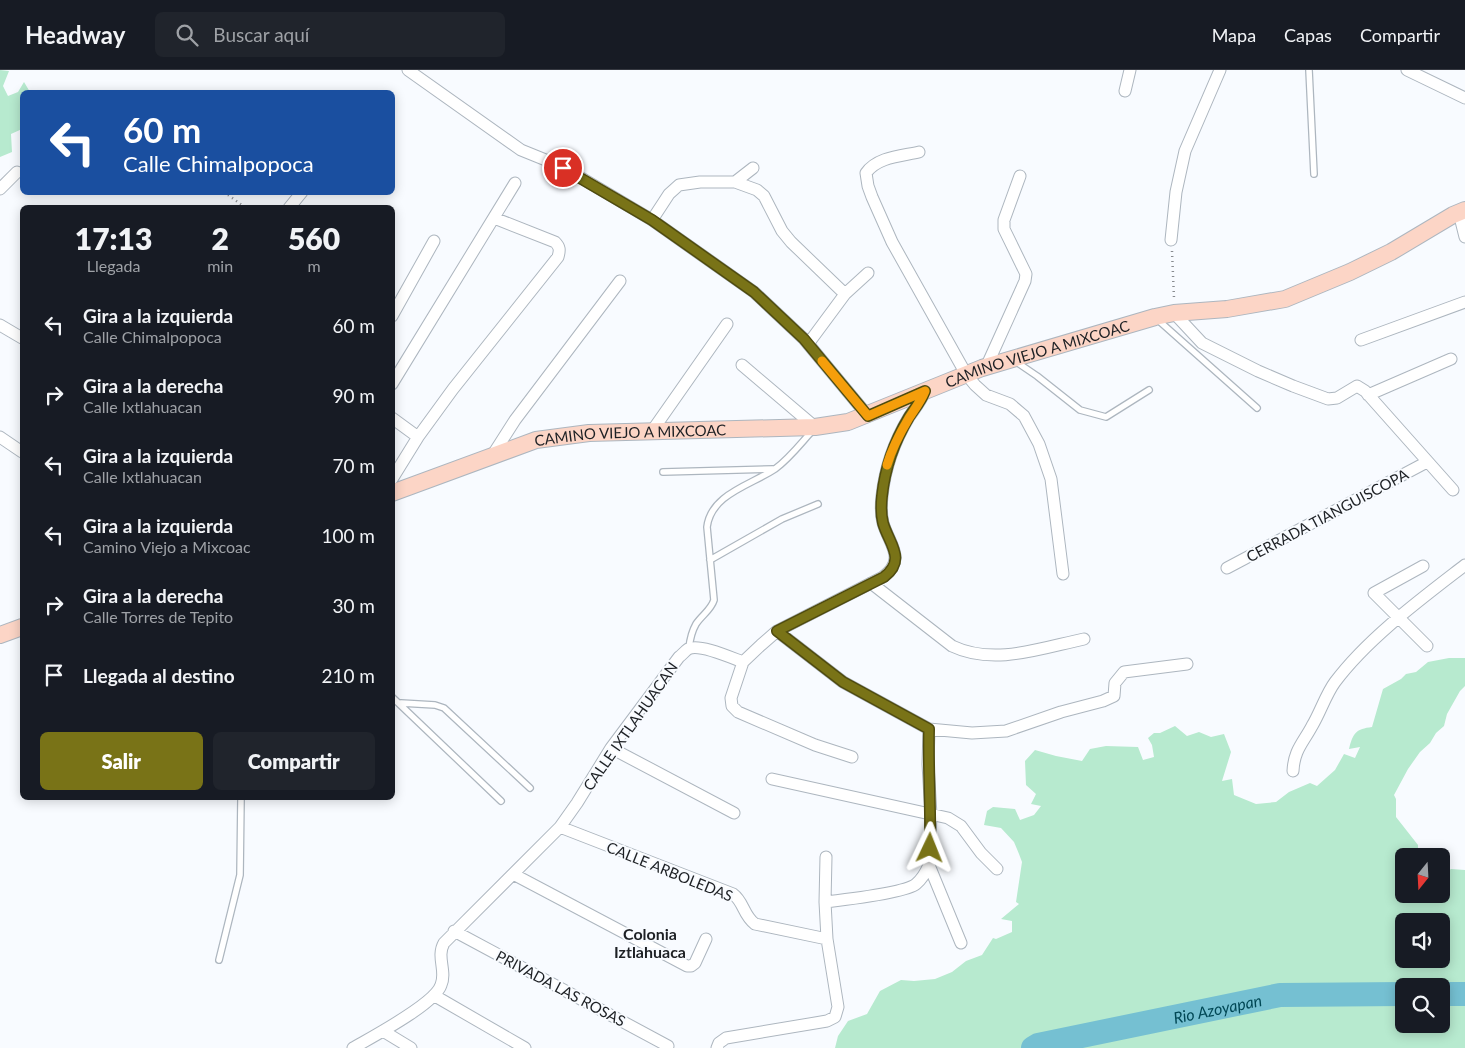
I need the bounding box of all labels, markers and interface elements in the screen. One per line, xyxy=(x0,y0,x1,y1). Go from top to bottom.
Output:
search box xyxy=(155,12,505,57)
text: Headway xyxy=(25,20,125,49)
icon: search xyxy=(173,21,201,49)
text: Buscar aquí xyxy=(213,23,309,46)
text: Mapa xyxy=(1212,24,1256,46)
text: Capas xyxy=(1284,24,1332,46)
text: Compartir xyxy=(1360,24,1440,46)
text: 60 m xyxy=(123,108,201,150)
icon: left xyxy=(40,110,105,175)
pin xyxy=(542,147,584,189)
text: Calle Chimalpopoca xyxy=(123,150,314,177)
icon: arrive xyxy=(549,154,577,182)
text: 17:13 xyxy=(75,220,152,256)
text: 2 xyxy=(211,220,229,256)
text: 560 xyxy=(288,220,340,256)
text: Llegada xyxy=(87,256,140,275)
text: min xyxy=(207,256,233,275)
text: m xyxy=(307,256,321,275)
text: Gira a la izquierda xyxy=(83,304,233,327)
icon: left xyxy=(40,311,68,339)
text: 60 m xyxy=(332,314,375,337)
street label: CAMINO VIEJO A MIXCOAC xyxy=(942,316,1132,391)
text: Calle Chimalpopoca xyxy=(83,327,222,346)
text: Gira a la derecha xyxy=(83,374,223,397)
icon: right xyxy=(40,381,68,409)
text: 90 m xyxy=(332,384,375,407)
text: Calle Ixtlahuacan xyxy=(83,397,202,416)
street label: CAMINO VIEJO A MIXCOAC xyxy=(533,420,726,449)
text: Gira a la izquierda xyxy=(83,444,233,467)
icon: left xyxy=(40,451,68,479)
text: 70 m xyxy=(332,454,375,477)
street label: CERRADA TIANGUISCOPA xyxy=(1243,464,1412,565)
text: Calle Ixtlahuacan xyxy=(83,467,202,486)
text: Gira a la izquierda xyxy=(83,514,233,537)
icon: left xyxy=(40,521,68,549)
text: 100 m xyxy=(321,524,375,547)
text: Camino Viejo a Mixcoac xyxy=(83,537,251,556)
text: Gira a la derecha xyxy=(83,584,223,607)
icon: right xyxy=(40,591,68,619)
text: 30 m xyxy=(332,594,375,617)
text: Calle Torres de Tepito xyxy=(83,607,233,626)
street label: CALLE IXTLAHUACAN xyxy=(579,658,681,794)
icon: arrive xyxy=(40,661,68,689)
text: Llegada al destino xyxy=(83,664,235,687)
text: 210 m xyxy=(321,664,375,687)
button: Salir xyxy=(40,732,203,790)
button: Compartir xyxy=(213,732,375,790)
position arrow xyxy=(903,821,955,873)
street label: CALLE ARBOLEDAS xyxy=(604,837,736,905)
north arrow xyxy=(1395,848,1450,902)
map controls xyxy=(1395,848,1450,1033)
button: sound xyxy=(1395,913,1450,968)
district label: Colonia Iztlahuaca xyxy=(614,924,686,961)
street label: PRIVADA LAS ROSAS xyxy=(493,946,629,1030)
button: search xyxy=(1395,978,1450,1033)
water label: Rio Azoyapan xyxy=(1171,990,1263,1026)

